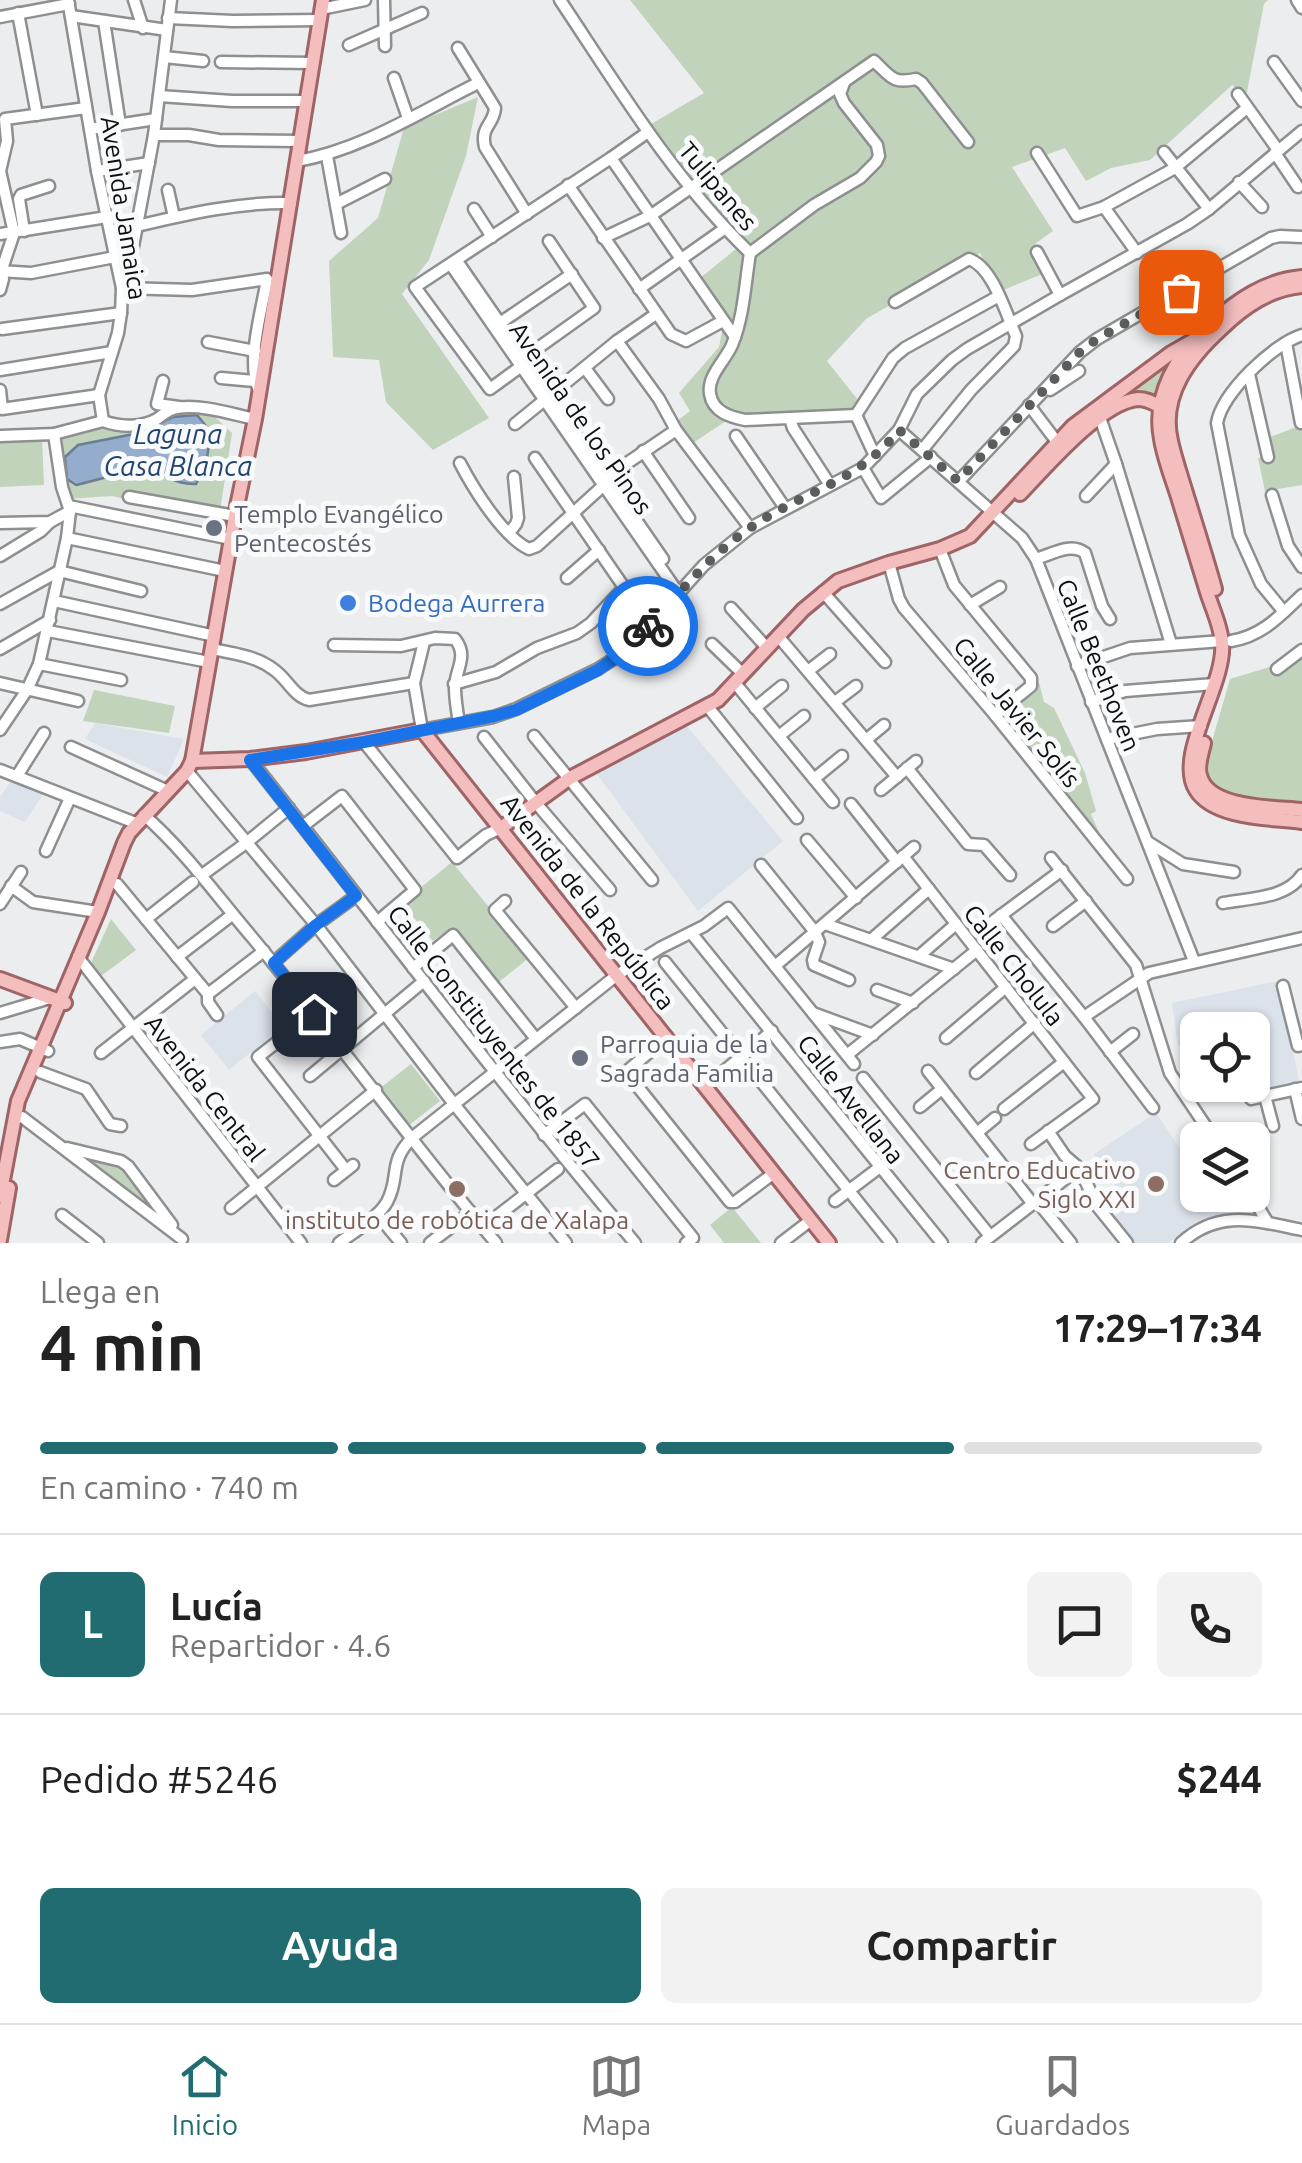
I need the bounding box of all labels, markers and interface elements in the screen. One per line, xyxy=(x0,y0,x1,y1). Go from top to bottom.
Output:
street label: Avenida Jamaica xyxy=(96,114,152,302)
street label: Tulipanes xyxy=(673,136,763,236)
pin xyxy=(1139,250,1224,335)
icon: bag xyxy=(1154,265,1209,320)
street label: Avenida de los Pinos xyxy=(504,317,658,519)
water label: Laguna Casa Blanca xyxy=(104,418,252,481)
place label: Templo Evangélico Pentecostés xyxy=(234,500,444,557)
marker: Templo Evangélico Pentecostés xyxy=(203,517,225,539)
street label: Calle Beethoven xyxy=(1052,575,1146,755)
courier xyxy=(598,576,698,676)
place label: Bodega Aurrera xyxy=(368,589,545,617)
marker: Bodega Aurrera xyxy=(337,592,359,614)
icon: bike xyxy=(621,599,676,654)
street label: Calle Javier Solís xyxy=(948,632,1086,792)
street label: Avenida de la República xyxy=(496,789,680,1015)
street label: Calle Cholula xyxy=(958,899,1070,1031)
street label: Calle Constituyentes de 1857 xyxy=(382,900,606,1174)
pin xyxy=(272,972,357,1057)
icon: home xyxy=(287,987,342,1042)
street label: Avenida Central xyxy=(139,1009,271,1167)
map controls xyxy=(1180,1012,1270,1212)
button: locate xyxy=(1180,1012,1270,1102)
street label: Calle Avellana xyxy=(792,1029,910,1169)
place label: Parroquia de la Sagrada Familia xyxy=(600,1030,774,1087)
marker: Parroquia de la Sagrada Familia xyxy=(569,1047,591,1069)
button: layers xyxy=(1180,1122,1270,1212)
place label: Centro Educativo Siglo XXI xyxy=(943,1156,1136,1213)
marker: Centro Educativo Siglo XXI xyxy=(1145,1173,1167,1195)
marker: instituto de robótica de Xalapa xyxy=(446,1178,468,1200)
place label: instituto de robótica de Xalapa xyxy=(285,1206,629,1234)
text: Llega en xyxy=(40,1273,160,1309)
text: 17:29–17:34 xyxy=(1053,1307,1262,1349)
text: 4 min xyxy=(40,1310,204,1383)
text: En camino · 740 m xyxy=(40,1469,299,1505)
button: chat xyxy=(1027,1572,1132,1677)
button: phone xyxy=(1157,1572,1262,1677)
text: Lucía xyxy=(170,1585,263,1627)
text: L xyxy=(82,1603,103,1645)
text: Repartidor · 4.6 xyxy=(170,1627,391,1663)
text: Pedido #5246 xyxy=(40,1758,278,1800)
text: $244 xyxy=(1176,1758,1262,1800)
button: Ayuda xyxy=(40,1888,641,2003)
button: Compartir xyxy=(661,1888,1262,2003)
tab: Inicio xyxy=(172,2049,238,2140)
tab: Mapa xyxy=(582,2049,651,2140)
tab: Guardados xyxy=(995,2049,1130,2140)

